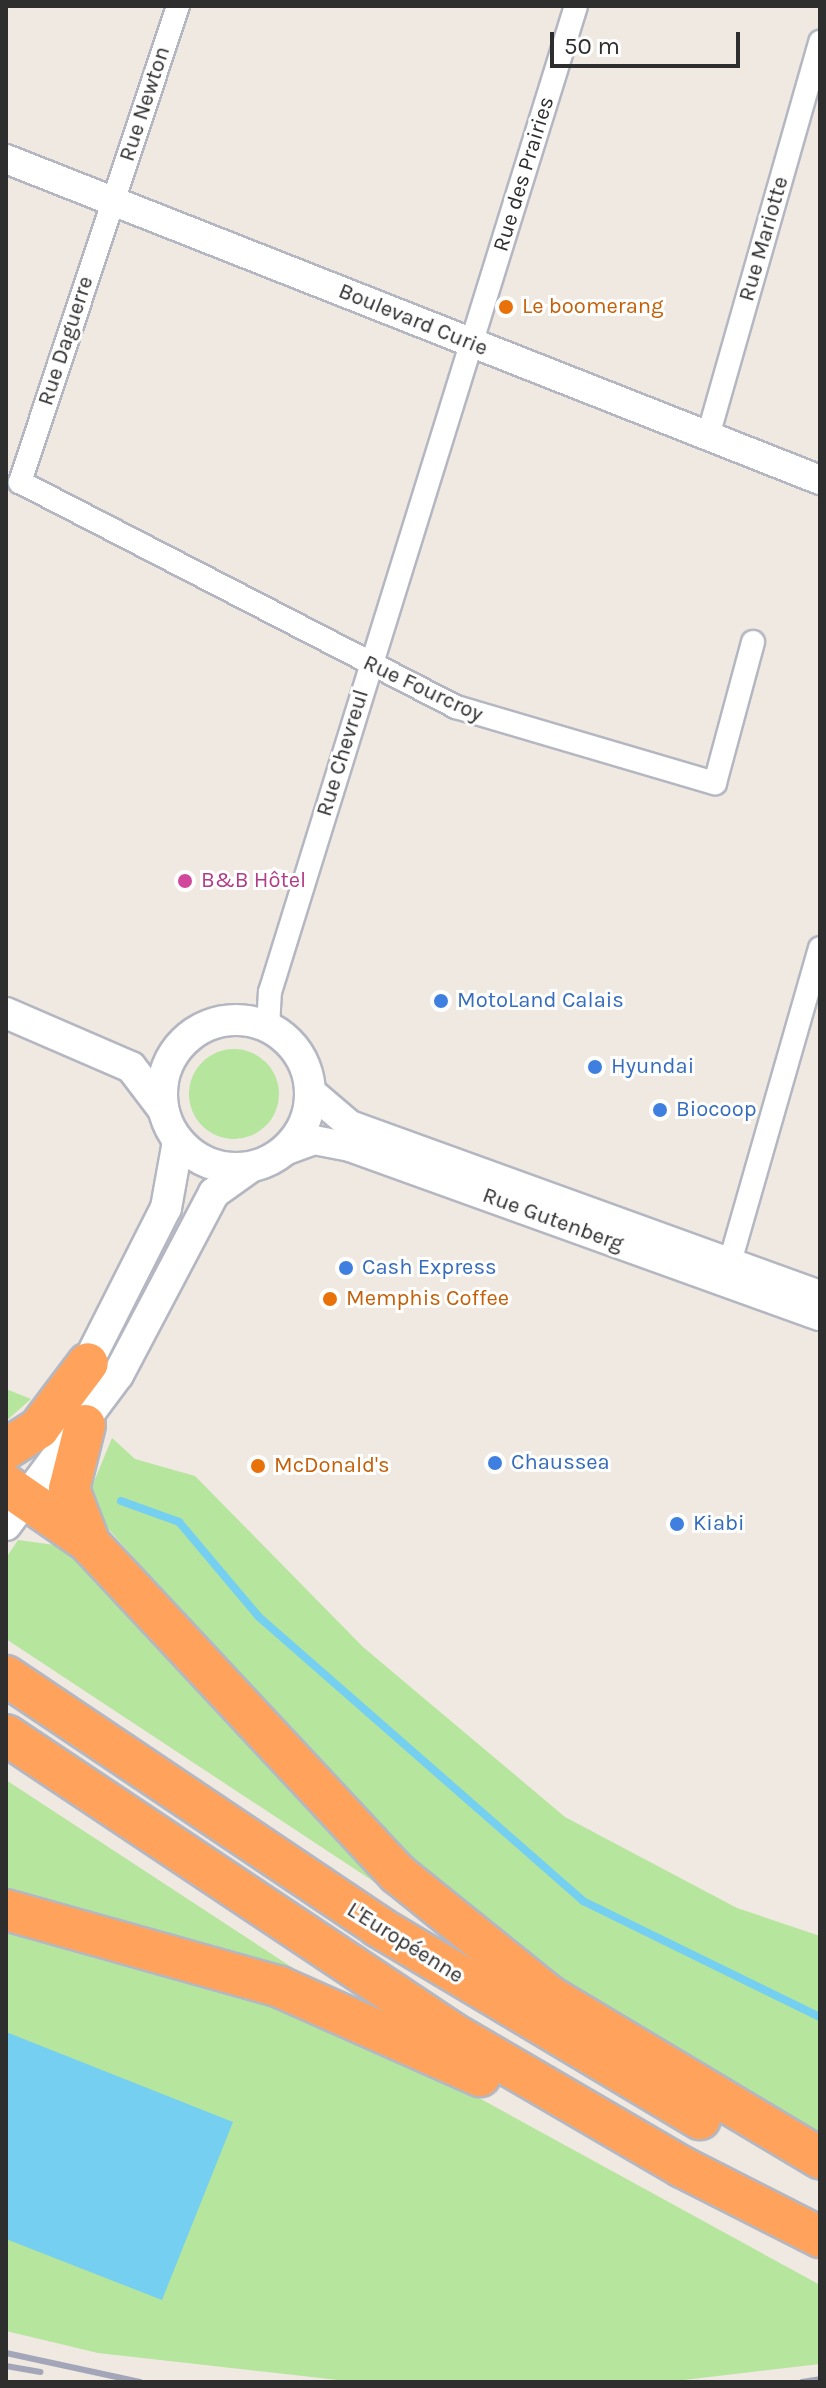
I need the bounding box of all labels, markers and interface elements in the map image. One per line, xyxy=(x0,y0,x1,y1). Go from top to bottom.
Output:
scale bar xyxy=(554,16,744,66)
text: 50 m xyxy=(564,32,620,60)
street label: Rue Newton xyxy=(114,43,176,165)
street label: Rue des Prairies xyxy=(488,93,560,255)
street label: Rue Mariotte xyxy=(734,174,794,304)
street label: Rue Daguerre xyxy=(33,273,99,409)
street label: Boulevard Curie xyxy=(335,278,491,362)
place label: Le boomerang xyxy=(522,294,664,320)
marker: Le boomerang xyxy=(497,298,515,316)
street label: Rue Fourcroy xyxy=(359,650,487,728)
street label: Rue Chevreul xyxy=(311,686,375,820)
place label: B&B Hôtel xyxy=(201,868,306,894)
marker: B&B Hôtel xyxy=(176,872,194,890)
place label: MotoLand Calais xyxy=(457,988,624,1014)
marker: MotoLand Calais xyxy=(432,992,450,1010)
place label: Hyundai xyxy=(611,1054,694,1080)
marker: Hyundai xyxy=(586,1058,604,1076)
place label: Biocoop xyxy=(676,1097,757,1123)
marker: Biocoop xyxy=(651,1101,669,1119)
street label: Rue Gutenberg xyxy=(479,1182,627,1258)
place label: Cash Express xyxy=(362,1255,497,1281)
marker: Cash Express xyxy=(337,1259,355,1277)
place label: Memphis Coffee xyxy=(346,1286,509,1312)
marker: Memphis Coffee xyxy=(321,1290,339,1308)
place label: Chaussea xyxy=(511,1450,610,1476)
place label: McDonald's xyxy=(274,1453,390,1479)
marker: Chaussea xyxy=(486,1454,504,1472)
marker: McDonald's xyxy=(249,1457,267,1475)
place label: Kiabi xyxy=(693,1511,745,1537)
marker: Kiabi xyxy=(668,1515,686,1533)
street label: L'Européenne xyxy=(342,1897,468,1989)

